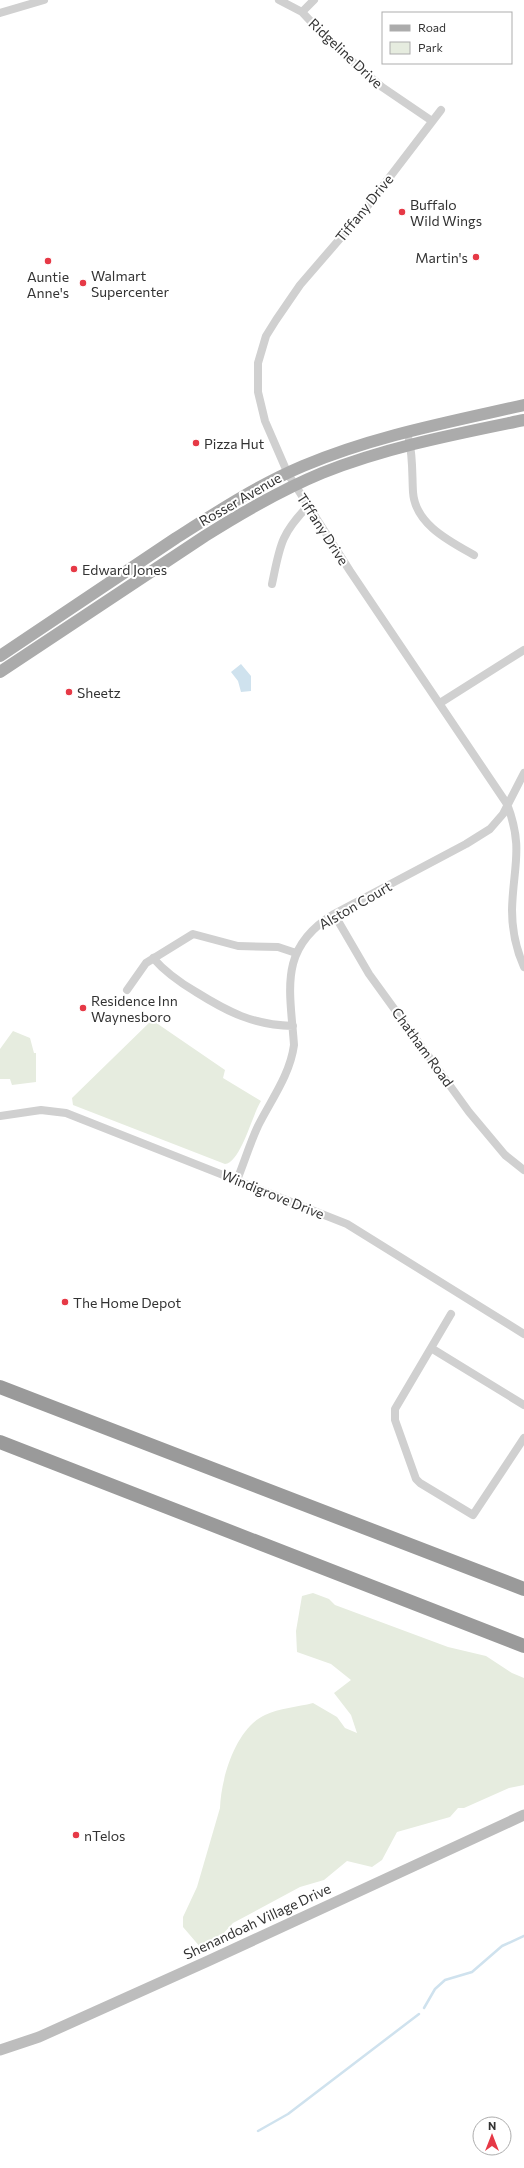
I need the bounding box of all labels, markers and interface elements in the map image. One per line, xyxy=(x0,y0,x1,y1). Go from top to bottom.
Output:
legend xyxy=(382,12,512,64)
street label: Ridgeline Drive xyxy=(305,14,387,92)
text: Road xyxy=(418,20,446,34)
text: Park xyxy=(418,40,444,54)
street label: Tiffany Drive xyxy=(332,171,396,245)
place label: Buffalo Wild Wings xyxy=(410,196,482,229)
marker: Buffalo Wild Wings xyxy=(397,207,407,217)
place label: Martin's xyxy=(415,249,468,266)
marker: Martin's xyxy=(471,252,481,262)
marker: Auntie Anne's xyxy=(43,256,53,266)
place label: Walmart Supercenter xyxy=(91,267,169,300)
place label: Auntie Anne's xyxy=(27,268,69,301)
marker: Walmart Supercenter xyxy=(78,278,88,288)
place label: Pizza Hut xyxy=(204,435,265,452)
marker: Pizza Hut xyxy=(191,438,201,448)
street label: Rosser Avenue xyxy=(196,469,284,529)
street label: Tiffany Drive xyxy=(294,490,352,568)
place label: Edward Jones xyxy=(82,561,167,578)
marker: Edward Jones xyxy=(69,564,79,574)
place label: Sheetz xyxy=(77,684,121,701)
marker: Sheetz xyxy=(64,687,74,697)
street label: Alston Court xyxy=(316,877,395,933)
place label: Residence Inn Waynesboro xyxy=(91,992,178,1025)
marker: Residence Inn Waynesboro xyxy=(78,1003,88,1013)
street label: Chatham Road xyxy=(389,1004,457,1090)
street label: Windigrove Drive xyxy=(219,1166,327,1222)
place label: The Home Depot xyxy=(73,1294,181,1311)
marker: The Home Depot xyxy=(60,1297,70,1307)
place label: nTelos xyxy=(84,1827,125,1844)
marker: nTelos xyxy=(71,1830,81,1840)
street label: Shenandoah Village Drive xyxy=(181,1879,333,1963)
north arrow xyxy=(472,2116,512,2156)
text: N xyxy=(488,2119,496,2132)

